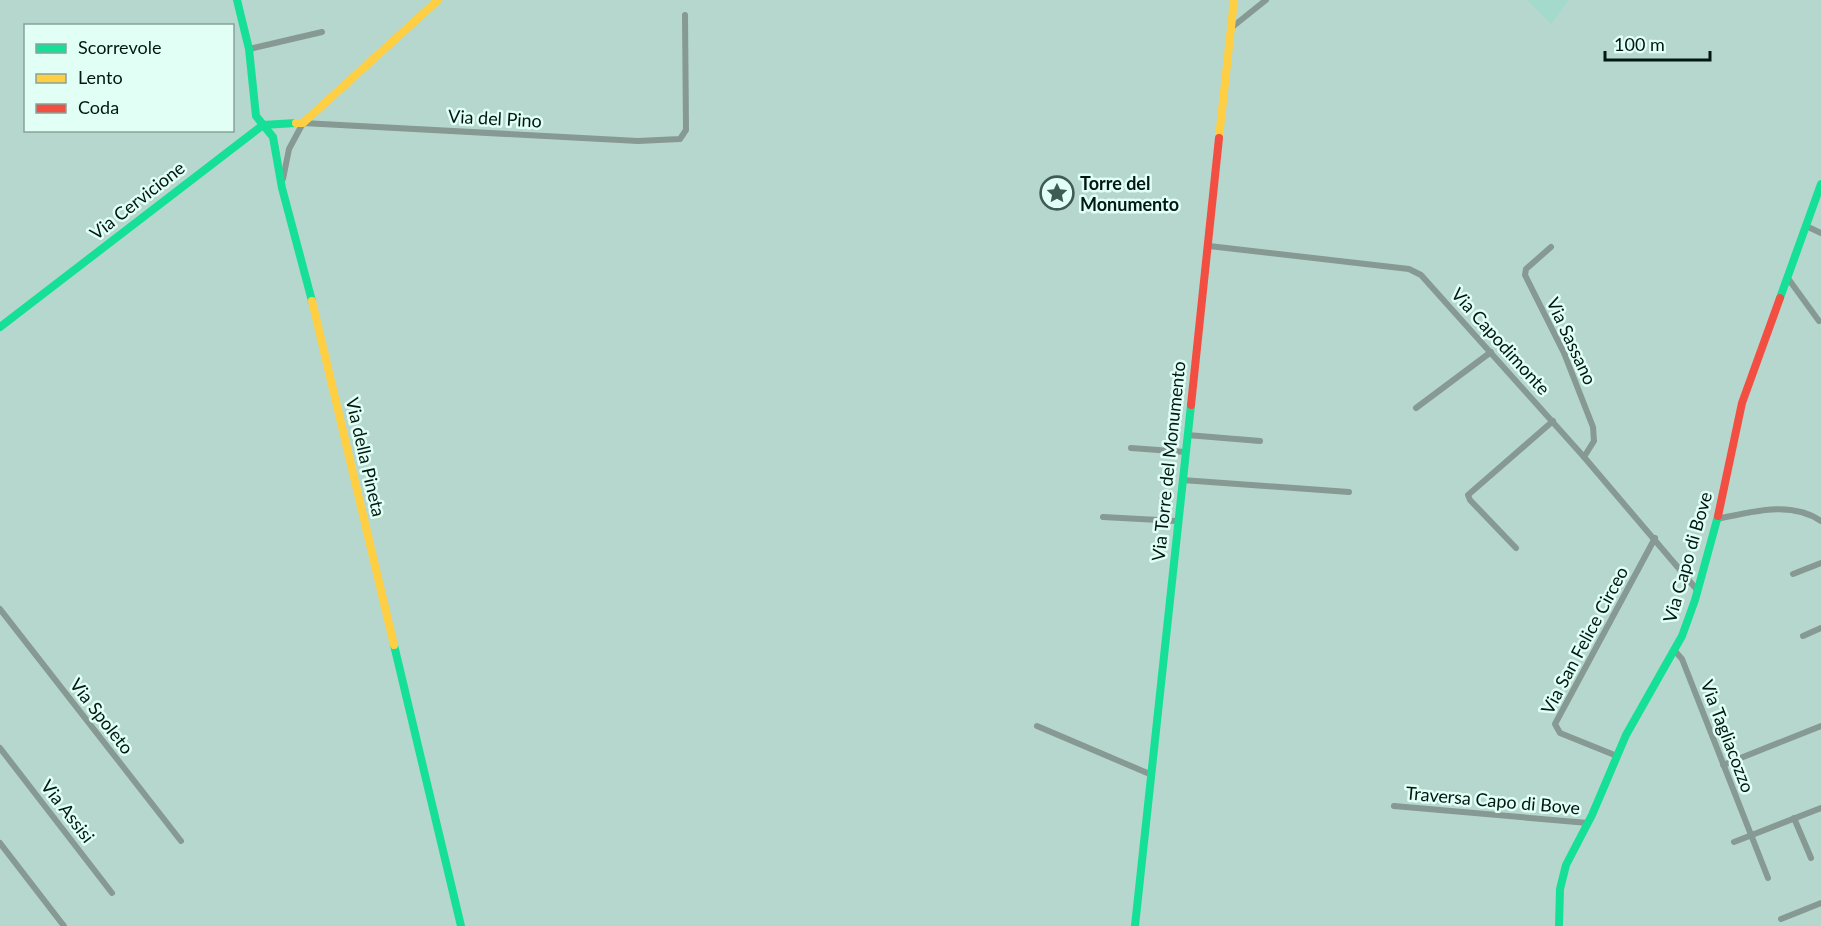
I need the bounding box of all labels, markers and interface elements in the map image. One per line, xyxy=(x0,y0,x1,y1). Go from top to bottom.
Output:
legend xyxy=(24,24,234,132)
scale bar xyxy=(1605,24,1710,62)
text: 100 m xyxy=(1614,33,1665,55)
text: Scorrevole xyxy=(78,36,161,58)
text: Lento xyxy=(78,66,123,88)
text: Coda xyxy=(78,96,119,118)
street label: Via del Pino xyxy=(448,105,542,131)
street label: Via Cervicione xyxy=(85,156,189,244)
place label: Torre del Monumento xyxy=(1080,172,1179,215)
place icon: Torre del Monumento xyxy=(1039,175,1075,211)
street label: Via Capodimonte xyxy=(1447,283,1555,399)
street label: Via Sassano xyxy=(1542,294,1602,388)
street label: Via Torre del Monumento xyxy=(1147,360,1189,562)
street label: Via della Pineta xyxy=(342,395,390,519)
street label: Via Capo di Bove xyxy=(1658,489,1716,625)
street label: Via San Felice Circeo xyxy=(1536,562,1632,718)
street label: Via Spoleto xyxy=(66,674,138,758)
street label: Via Tagliacozzo xyxy=(1696,677,1760,795)
street label: Via Assisi xyxy=(37,775,99,847)
street label: Traversa Capo di Bove xyxy=(1405,781,1581,819)

